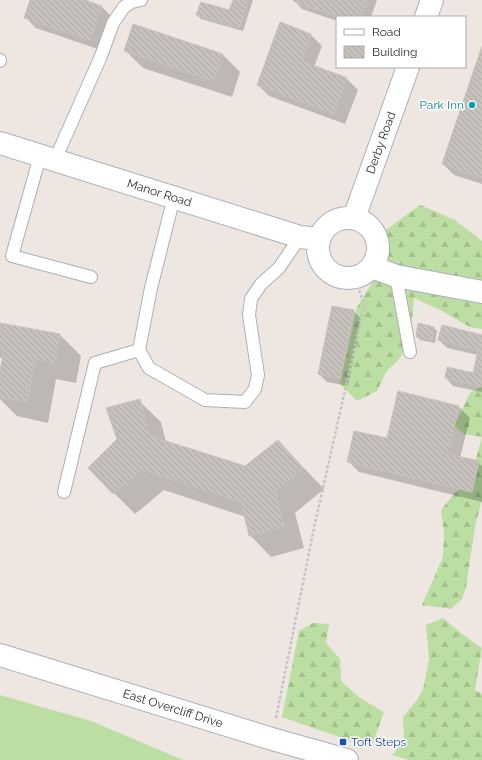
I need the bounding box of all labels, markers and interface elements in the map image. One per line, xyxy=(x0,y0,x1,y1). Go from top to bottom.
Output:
legend xyxy=(336,16,466,68)
text: Road xyxy=(372,25,401,39)
text: Building xyxy=(372,45,418,59)
place label: Park Inn xyxy=(419,98,464,112)
marker: Park Inn xyxy=(467,100,477,110)
street label: Derby Road xyxy=(363,110,398,176)
street label: Manor Road xyxy=(125,176,193,210)
street label: East Overcliff Drive xyxy=(121,686,225,730)
place label: Toft Steps xyxy=(351,735,407,749)
marker: Toft Steps xyxy=(338,737,348,747)

